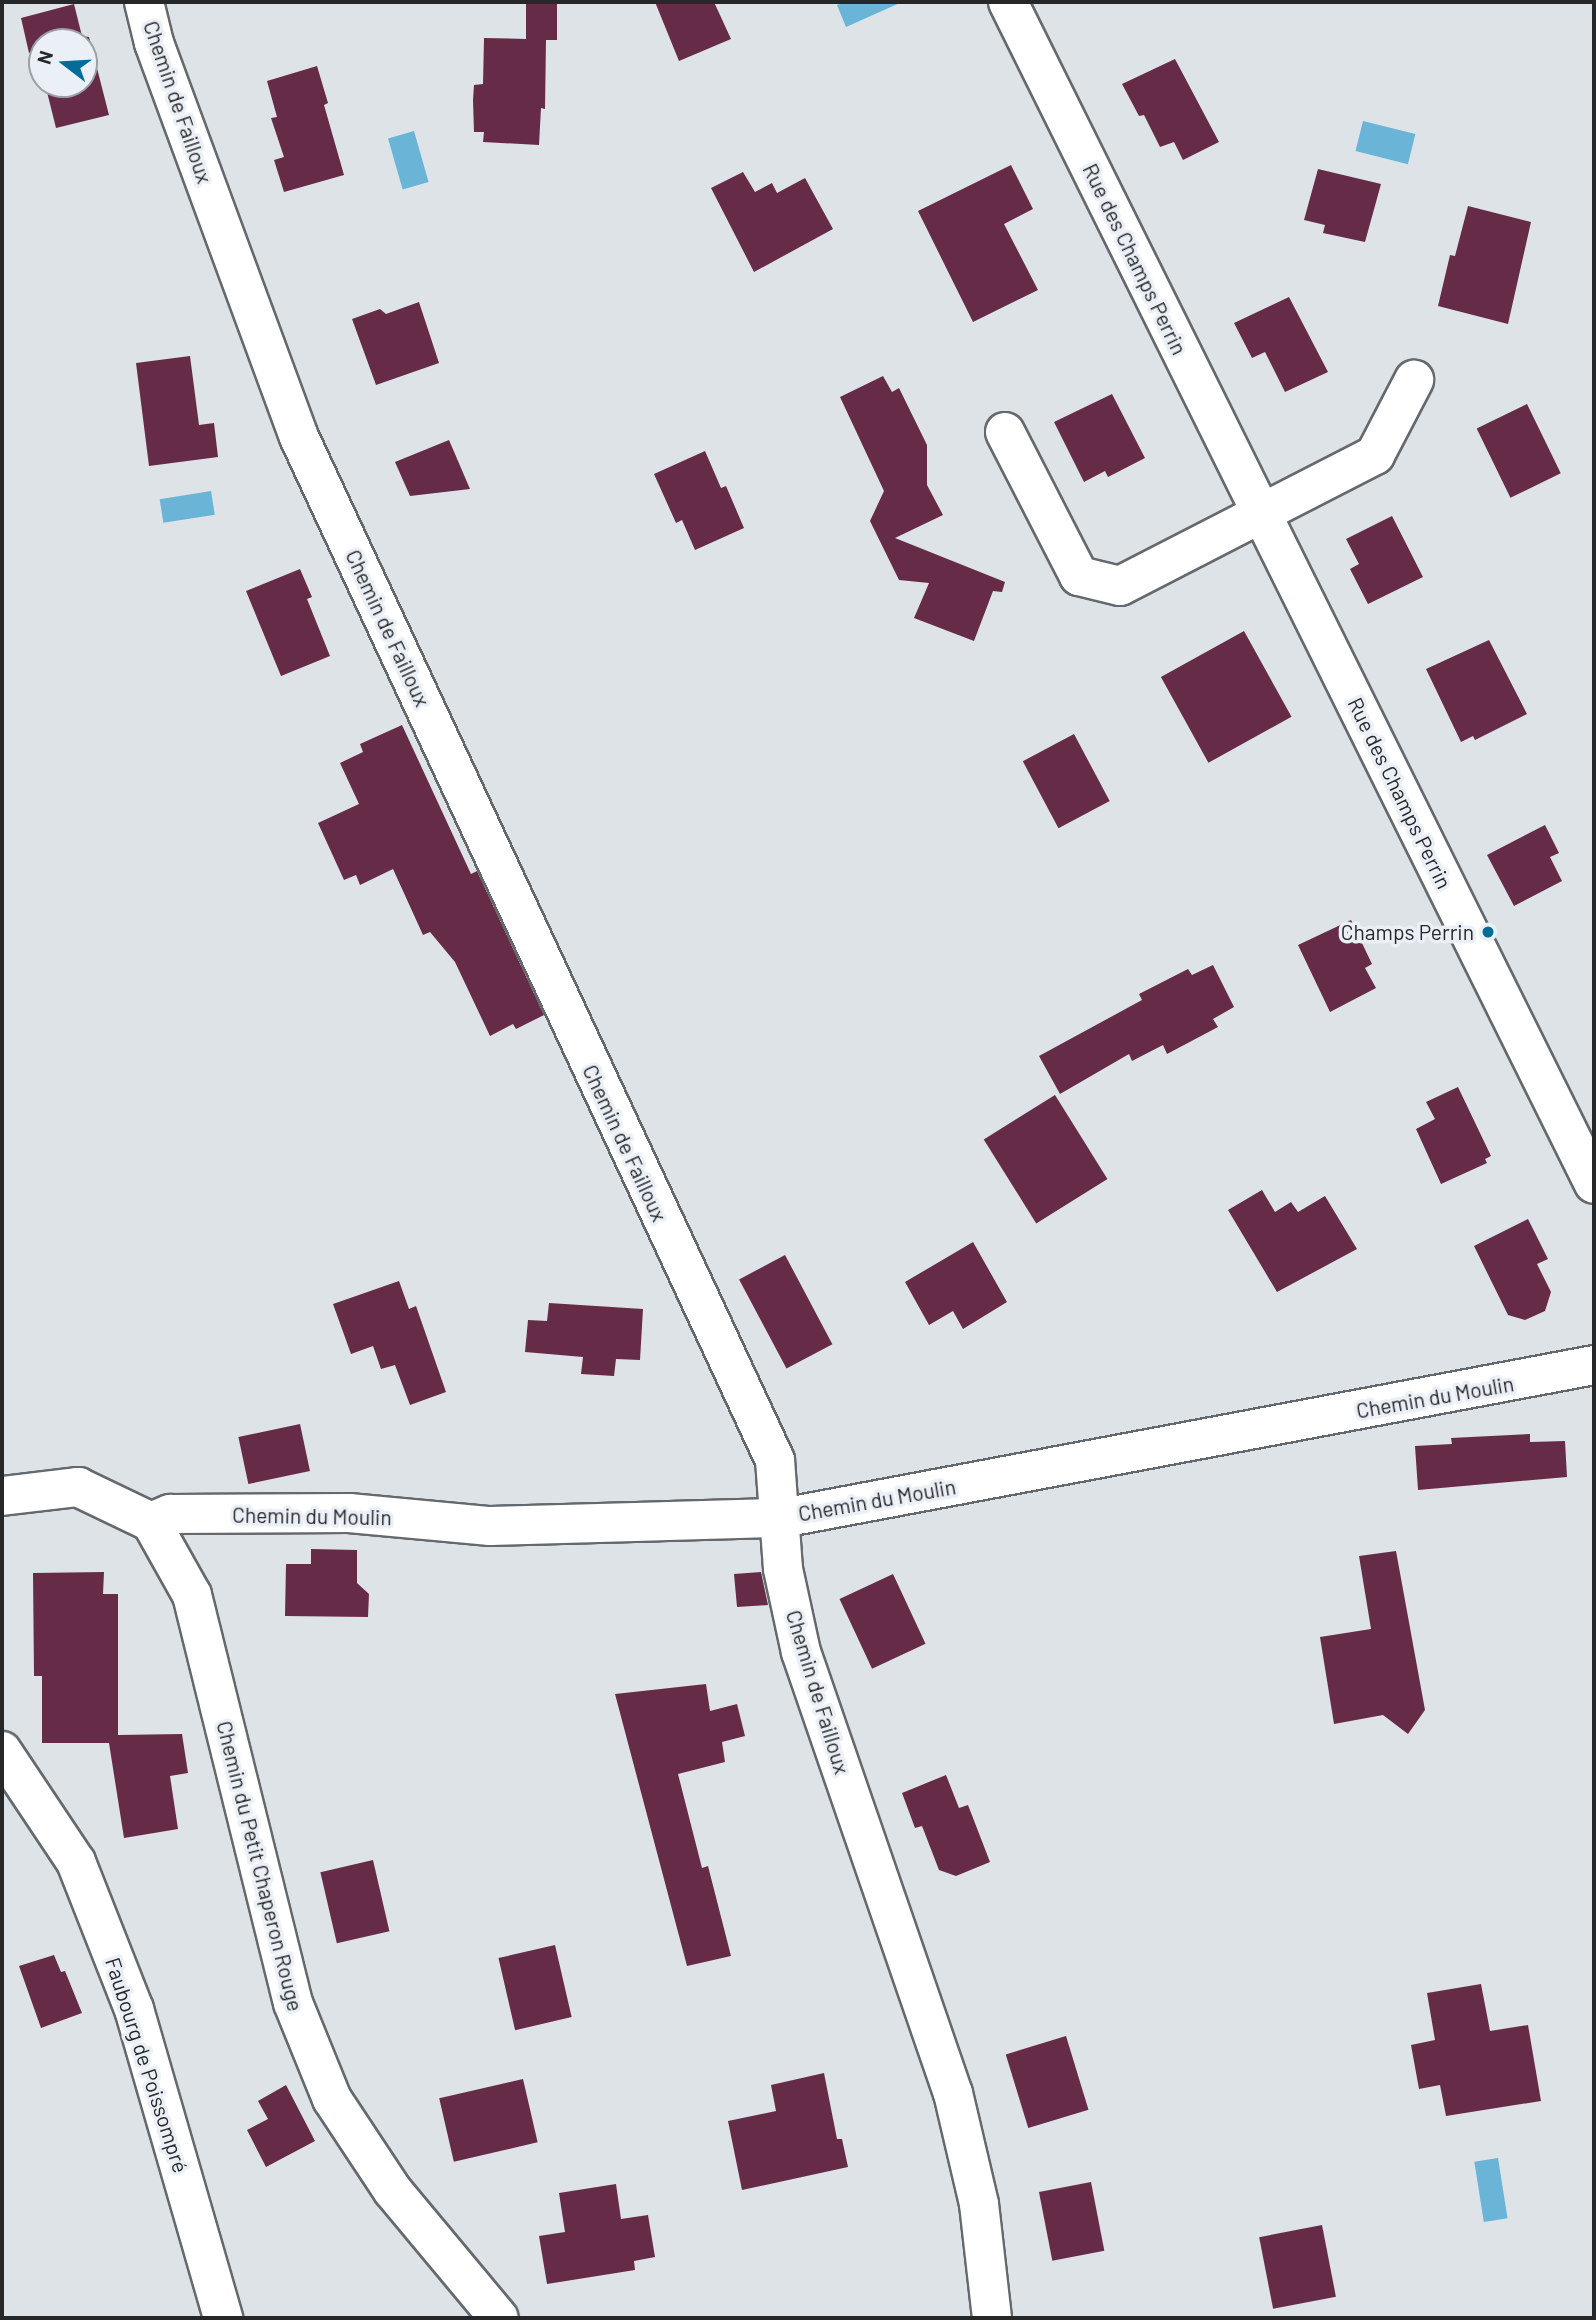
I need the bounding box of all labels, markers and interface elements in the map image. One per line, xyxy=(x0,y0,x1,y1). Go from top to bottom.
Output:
street label: Chemin de Failloux xyxy=(138,18,218,186)
north arrow xyxy=(28,28,98,98)
text: N xyxy=(32,48,57,67)
street label: Rue des Champs Perrin xyxy=(1078,159,1192,359)
street label: Chemin de Failloux xyxy=(341,546,435,710)
street label: Rue des Champs Perrin xyxy=(1343,693,1457,893)
place label: Champs Perrin xyxy=(1341,919,1474,945)
marker: Champs Perrin xyxy=(1480,924,1496,940)
street label: Chemin de Failloux xyxy=(578,1061,672,1225)
street label: Chemin du Moulin xyxy=(1354,1371,1516,1423)
street label: Chemin du Moulin xyxy=(796,1474,958,1526)
street label: Chemin du Moulin xyxy=(232,1502,392,1530)
street label: Chemin de Failloux xyxy=(781,1607,855,1777)
street label: Chemin du Petit Chaperon Rouge xyxy=(212,1718,308,2014)
street label: Faubourg de Poissompré xyxy=(100,1954,194,2176)

